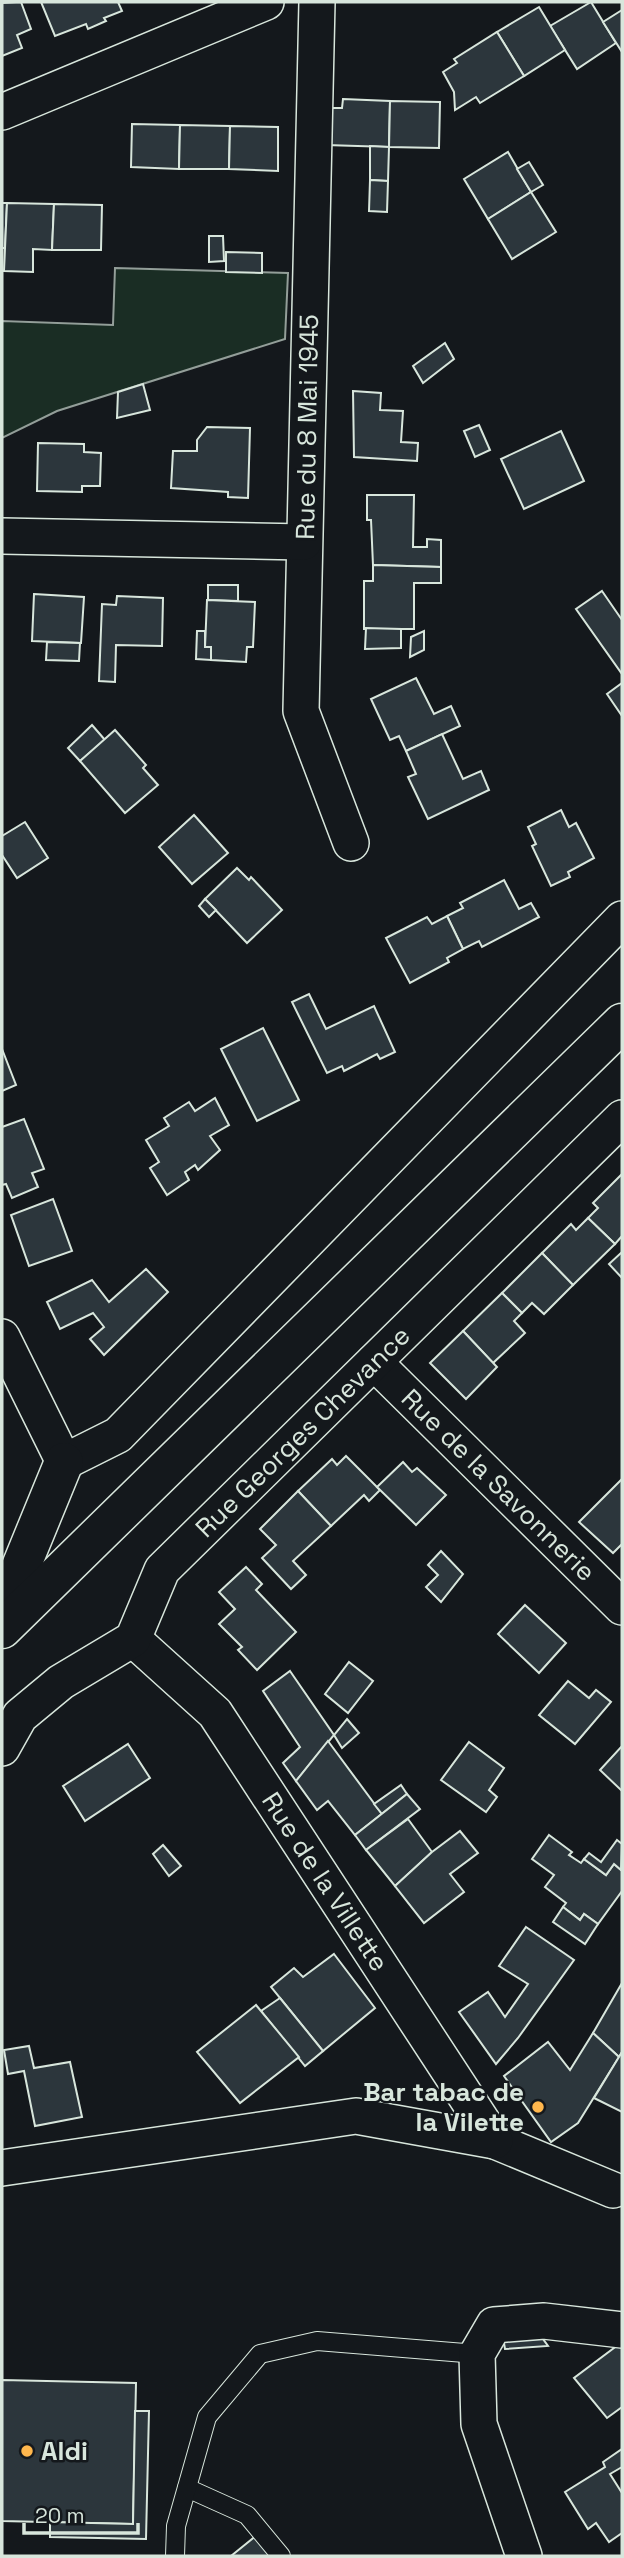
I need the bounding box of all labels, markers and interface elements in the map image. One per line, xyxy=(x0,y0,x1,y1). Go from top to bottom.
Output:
street label: Rue du 8 Mai 1945 xyxy=(288,314,326,540)
street label: Rue Georges Chevance xyxy=(188,1319,417,1545)
street label: Rue de la Savonnerie xyxy=(394,1382,603,1588)
street label: Rue de la Villette xyxy=(254,1786,396,1978)
place label: Bar tabac de la Vilette xyxy=(363,2075,524,2139)
marker: Bar tabac de la Vilette xyxy=(530,2099,546,2115)
place label: Aldi xyxy=(41,2434,88,2468)
marker: Aldi xyxy=(19,2443,35,2459)
scale bar xyxy=(24,2492,138,2536)
text: 20 m xyxy=(35,2502,85,2529)

